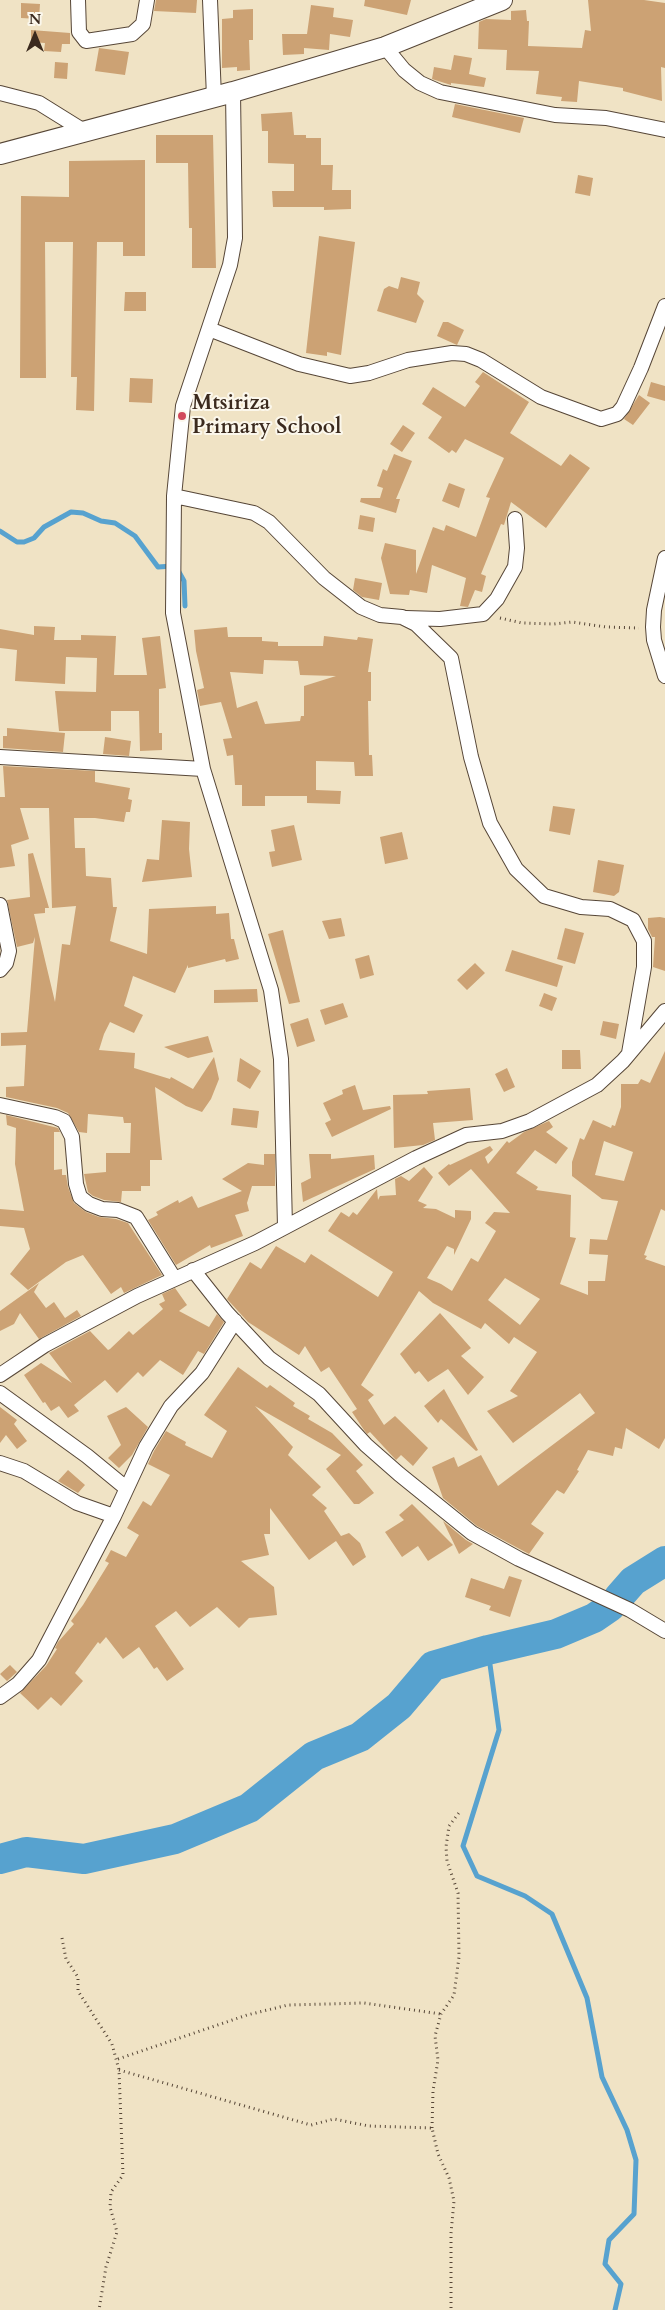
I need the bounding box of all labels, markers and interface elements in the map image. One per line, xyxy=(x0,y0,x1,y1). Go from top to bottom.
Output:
north arrow xyxy=(10,10,60,60)
text: N xyxy=(29,10,41,29)
place label: Mtsiriza Primary School xyxy=(192,391,341,441)
marker: Mtsiriza Primary School xyxy=(176,410,188,422)

